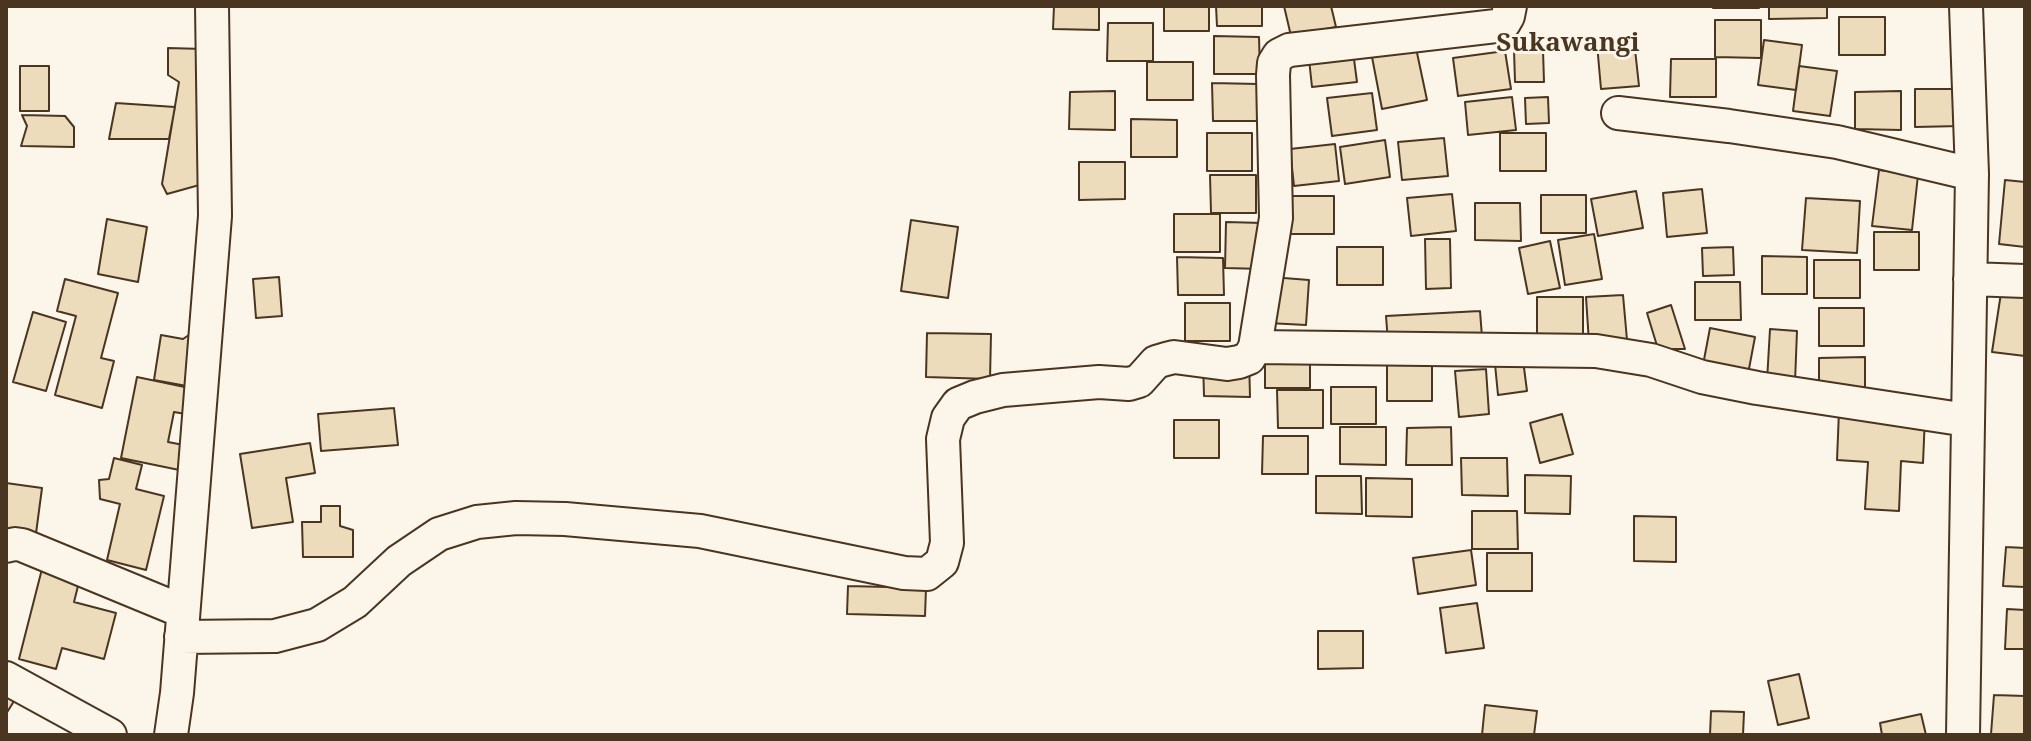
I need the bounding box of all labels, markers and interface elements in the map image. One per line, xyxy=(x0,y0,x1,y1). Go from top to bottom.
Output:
district label: Sukawangi xyxy=(1496,28,1640,60)

